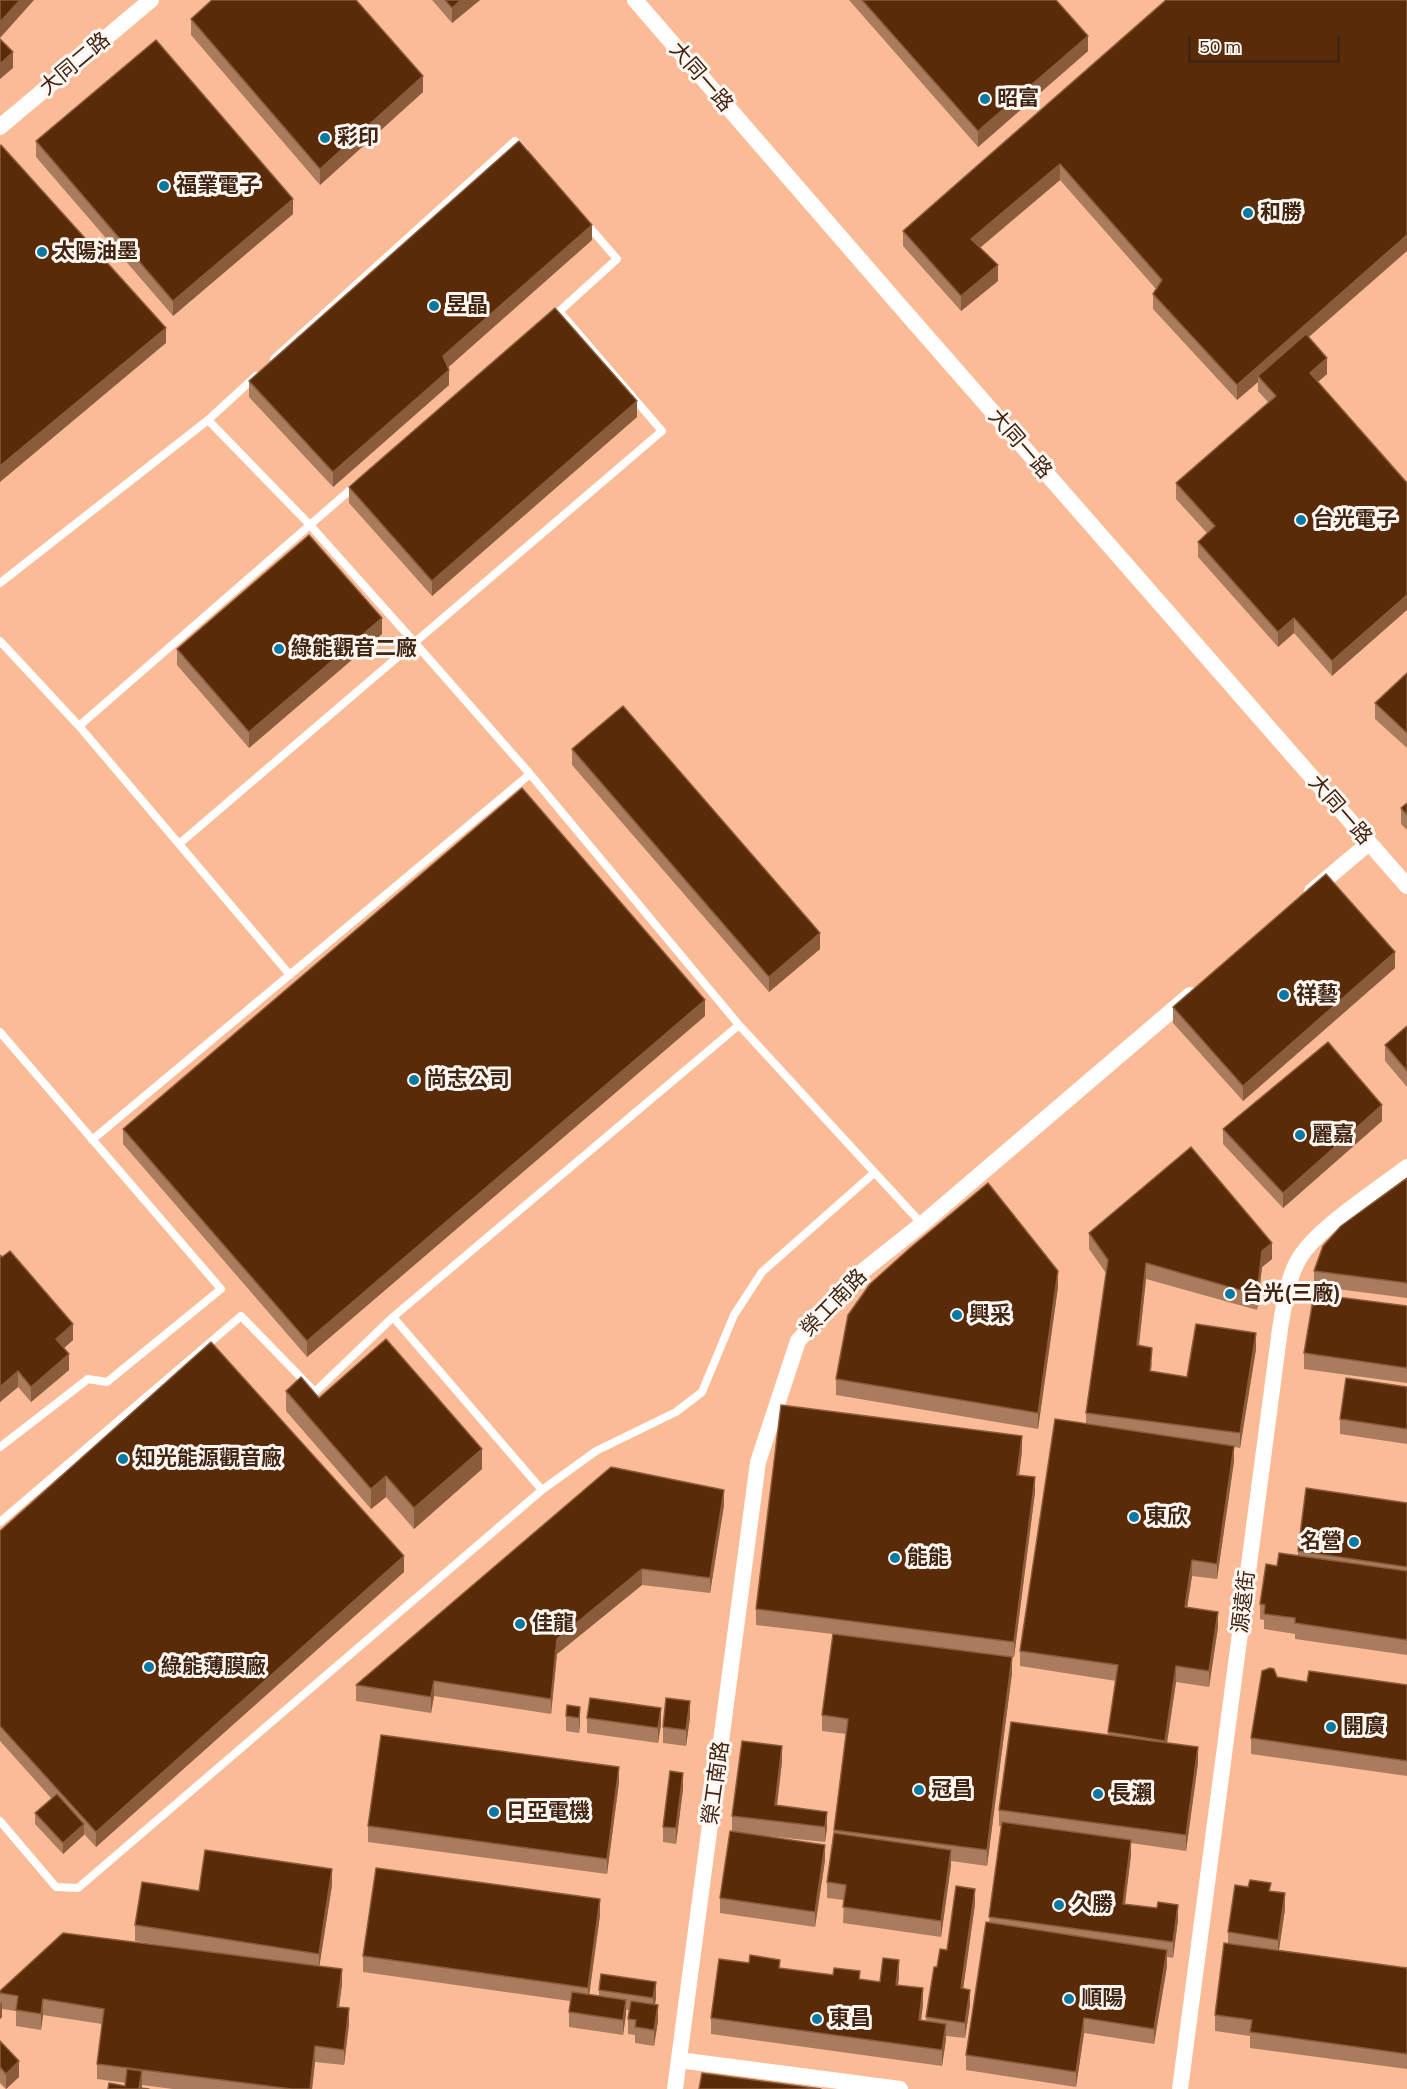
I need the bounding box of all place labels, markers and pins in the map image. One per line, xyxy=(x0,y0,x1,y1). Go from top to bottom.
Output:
place label: 昭富 xyxy=(997,86,1039,112)
marker: 昭富 xyxy=(978,92,992,106)
place label: 彩印 xyxy=(337,125,379,151)
marker: 彩印 xyxy=(318,131,332,145)
place label: 福業電子 xyxy=(176,173,260,199)
marker: 福業電子 xyxy=(157,179,171,193)
place label: 和勝 xyxy=(1260,200,1302,226)
marker: 和勝 xyxy=(1241,206,1255,220)
place label: 太陽油墨 xyxy=(54,239,138,265)
marker: 太陽油墨 xyxy=(35,245,49,259)
place label: 昱晶 xyxy=(446,293,488,319)
marker: 昱晶 xyxy=(427,299,441,313)
place label: 台光電子 xyxy=(1313,507,1397,533)
marker: 台光電子 xyxy=(1294,513,1308,527)
place label: 綠能觀音二廠 xyxy=(291,636,417,662)
marker: 綠能觀音二廠 xyxy=(272,642,286,656)
place label: 祥藝 xyxy=(1296,982,1338,1008)
marker: 祥藝 xyxy=(1277,988,1291,1002)
place label: 尚志公司 xyxy=(426,1067,510,1093)
marker: 尚志公司 xyxy=(407,1073,421,1087)
place label: 麗嘉 xyxy=(1312,1122,1354,1148)
marker: 麗嘉 xyxy=(1293,1128,1307,1142)
place label: 台光(三廠) xyxy=(1242,1281,1341,1307)
marker: 台光(三廠) xyxy=(1223,1287,1237,1301)
place label: 興采 xyxy=(969,1302,1011,1328)
marker: 興采 xyxy=(950,1308,964,1322)
place label: 知光能源觀音廠 xyxy=(135,1446,282,1472)
marker: 知光能源觀音廠 xyxy=(116,1452,130,1466)
place label: 東欣 xyxy=(1146,1504,1188,1530)
marker: 東欣 xyxy=(1127,1510,1141,1524)
place label: 名營 xyxy=(1300,1529,1342,1555)
marker: 名營 xyxy=(1347,1535,1361,1549)
place label: 能能 xyxy=(907,1545,949,1571)
marker: 能能 xyxy=(888,1551,902,1565)
place label: 佳龍 xyxy=(532,1611,574,1637)
marker: 佳龍 xyxy=(513,1617,527,1631)
place label: 綠能薄膜廠 xyxy=(161,1654,266,1680)
marker: 綠能薄膜廠 xyxy=(142,1660,156,1674)
place label: 開廣 xyxy=(1343,1714,1385,1740)
marker: 開廣 xyxy=(1324,1720,1338,1734)
place label: 冠昌 xyxy=(931,1777,973,1803)
place label: 長瀨 xyxy=(1110,1781,1152,1807)
marker: 冠昌 xyxy=(912,1783,926,1797)
marker: 長瀨 xyxy=(1091,1787,1105,1801)
place label: 日亞電機 xyxy=(506,1799,590,1825)
marker: 日亞電機 xyxy=(487,1805,501,1819)
place label: 久勝 xyxy=(1071,1892,1113,1918)
marker: 久勝 xyxy=(1052,1898,1066,1912)
place label: 順陽 xyxy=(1081,1986,1123,2012)
marker: 順陽 xyxy=(1062,1992,1076,2006)
place label: 東昌 xyxy=(829,2006,871,2032)
marker: 東昌 xyxy=(810,2012,824,2026)

